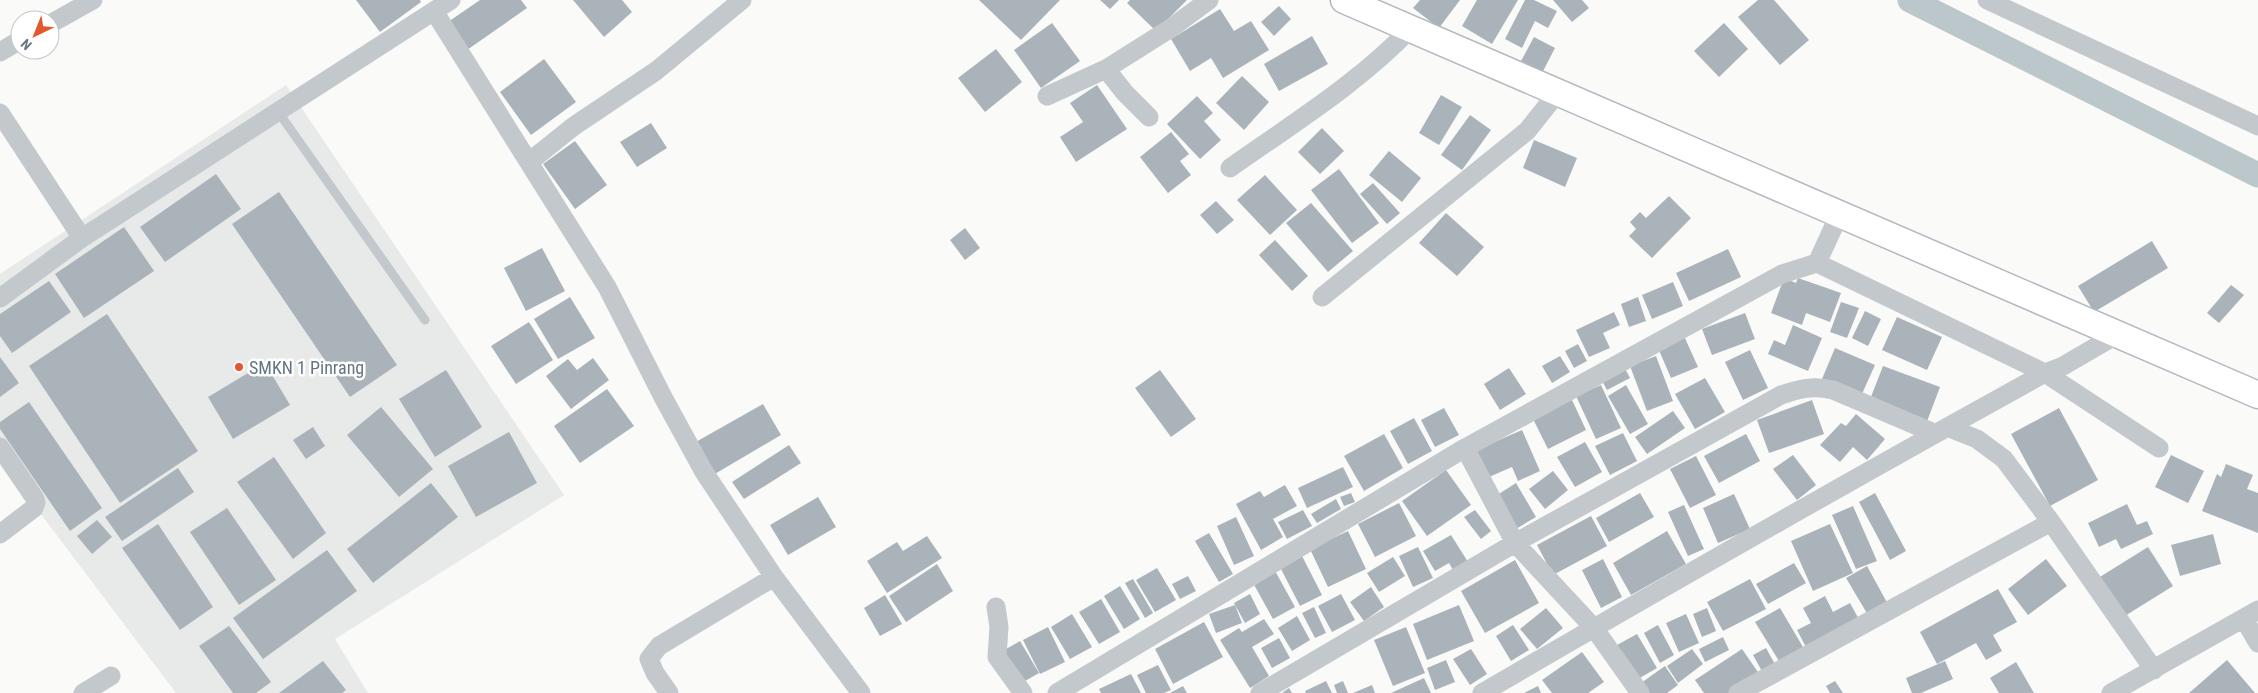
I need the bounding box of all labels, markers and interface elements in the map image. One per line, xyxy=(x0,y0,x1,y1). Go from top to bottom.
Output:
north arrow xyxy=(10,10,60,60)
text: N xyxy=(18,36,35,53)
place label: SMKN 1 Pinrang xyxy=(249,357,364,378)
marker: SMKN 1 Pinrang xyxy=(233,361,245,373)

